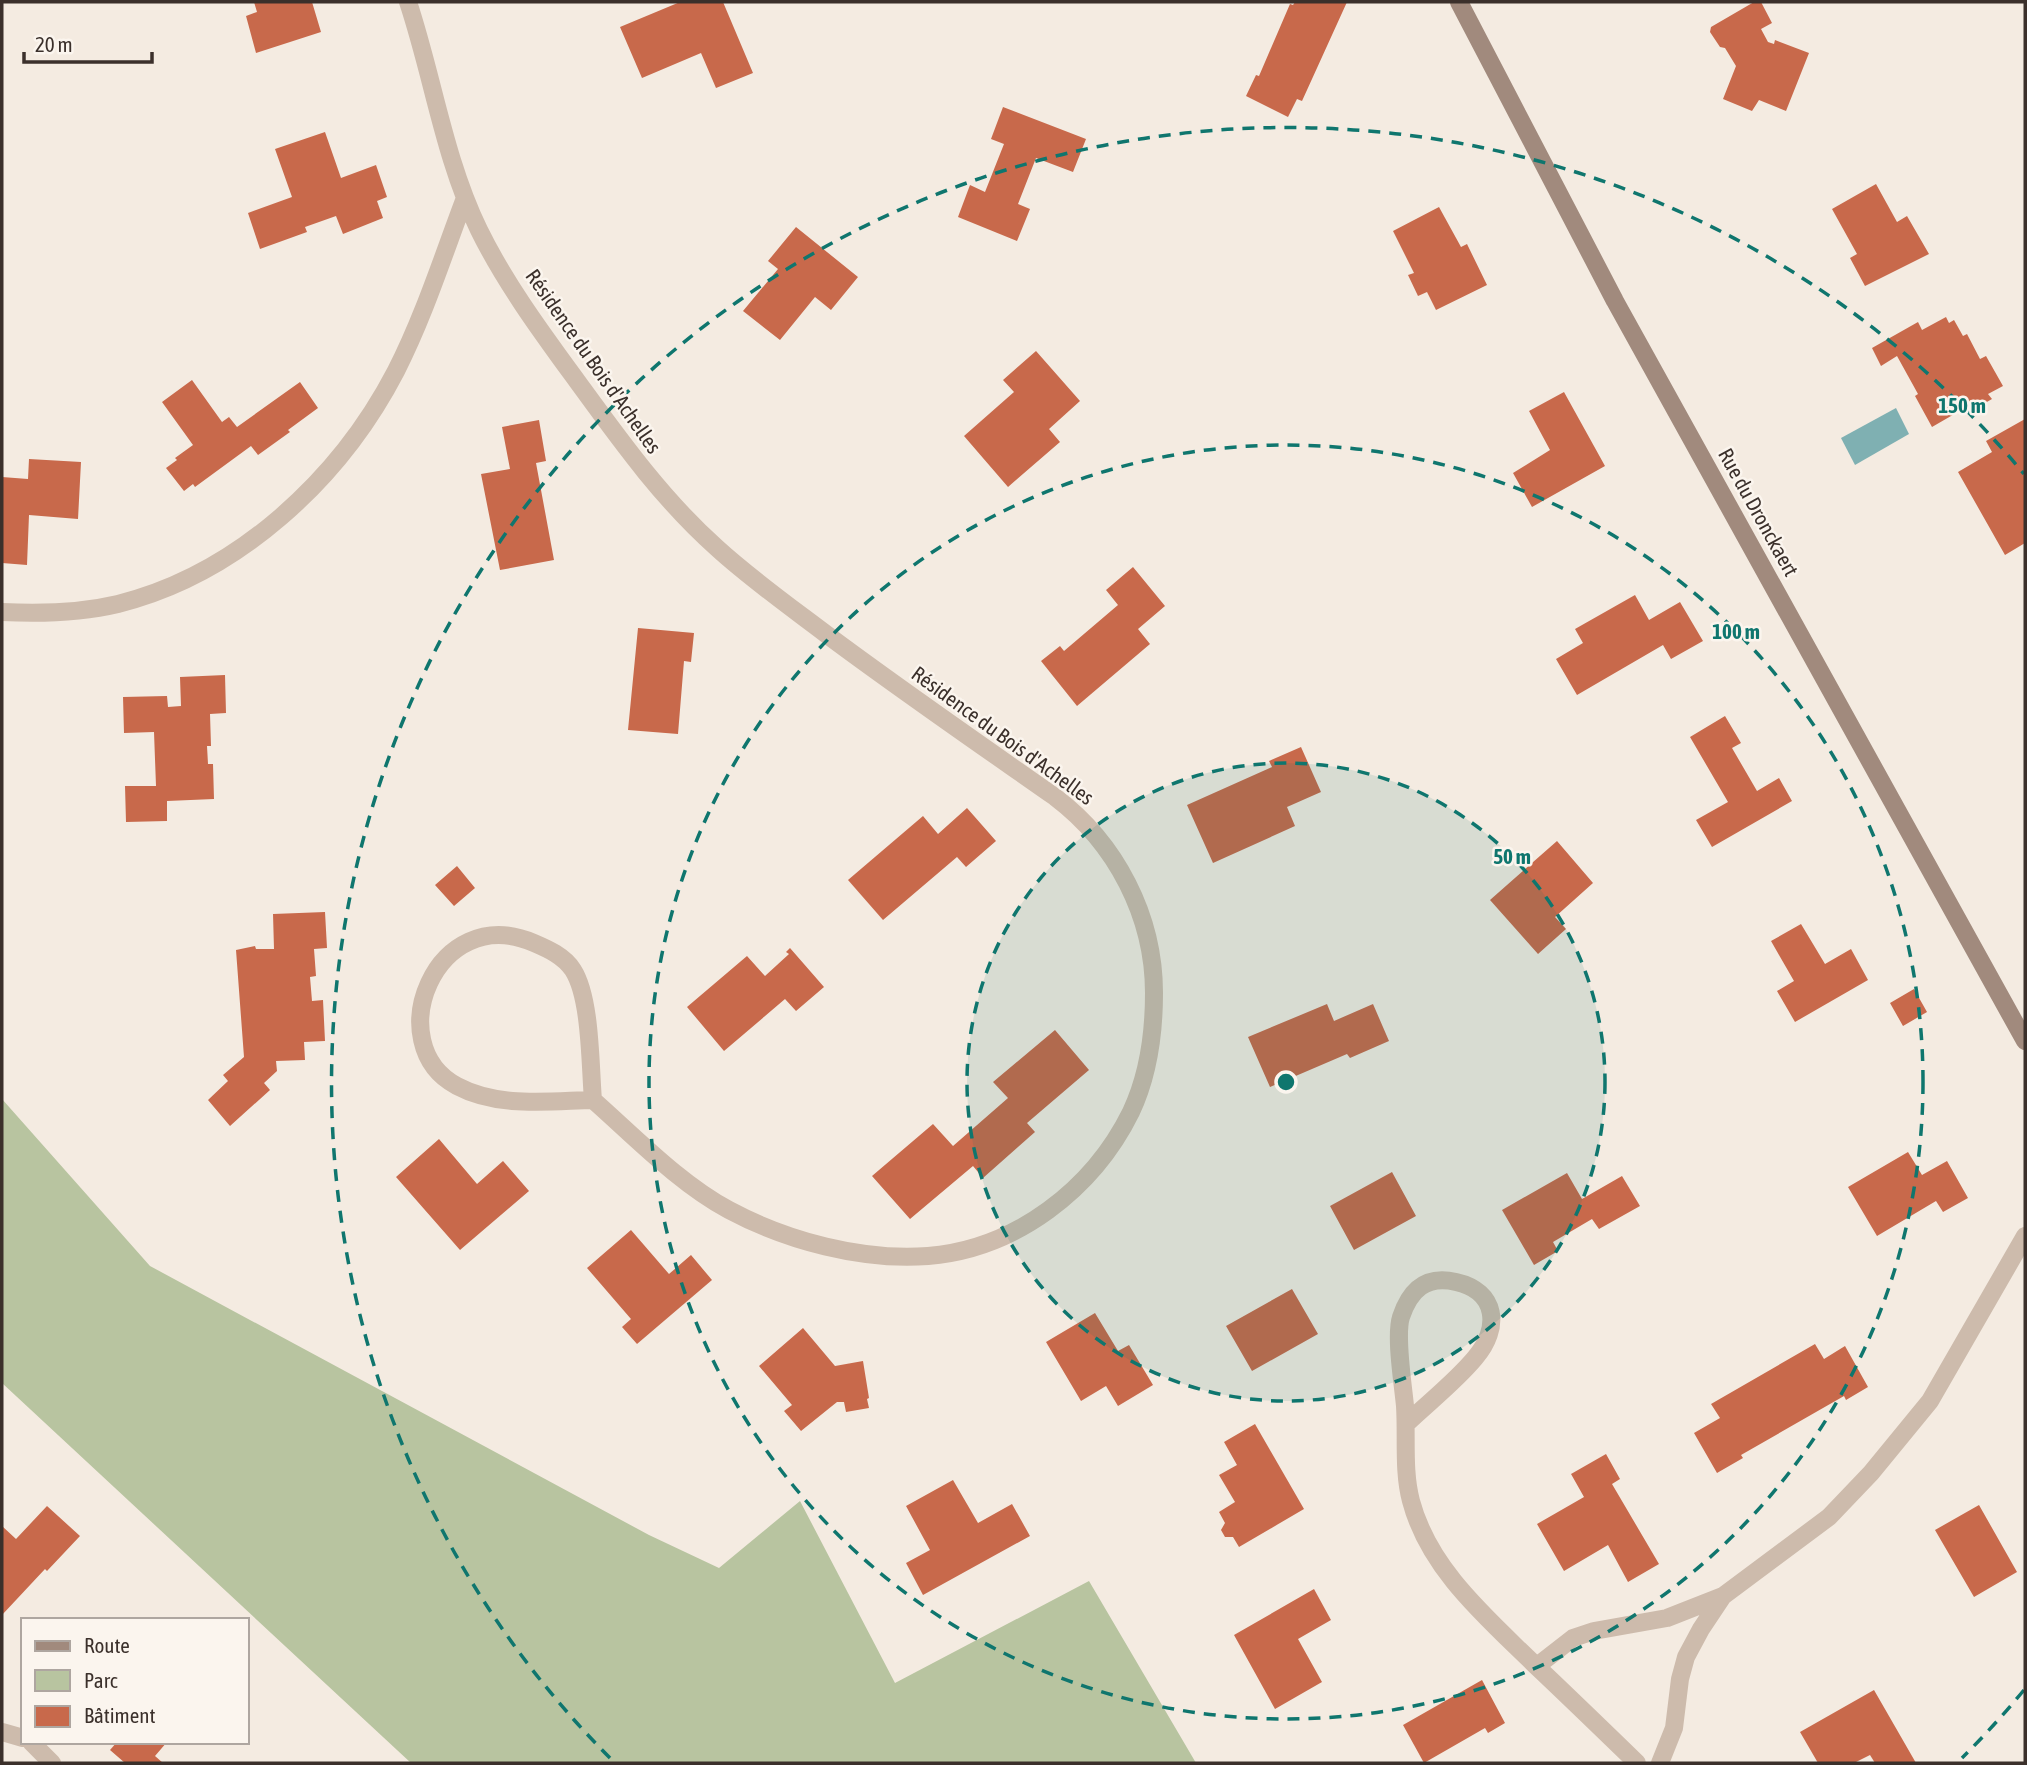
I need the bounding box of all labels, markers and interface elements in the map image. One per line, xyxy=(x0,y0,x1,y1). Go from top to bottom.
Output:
scale bar xyxy=(24,21,152,65)
text: 20 m xyxy=(35,32,73,56)
street label: Résidence du Bois d'Achelles xyxy=(521,264,667,458)
text: 150 m xyxy=(1938,393,1986,417)
street label: Rue du Dronckaert xyxy=(1714,444,1804,580)
text: 100 m xyxy=(1712,619,1760,643)
street label: Résidence du Bois d'Achelles xyxy=(907,661,1099,809)
text: 50 m xyxy=(1493,844,1531,868)
centre of rings xyxy=(1274,1070,1298,1094)
legend xyxy=(21,1618,248,1744)
text: Route xyxy=(84,1633,130,1657)
text: Parc xyxy=(84,1668,118,1692)
text: Bâtiment xyxy=(84,1703,155,1727)

